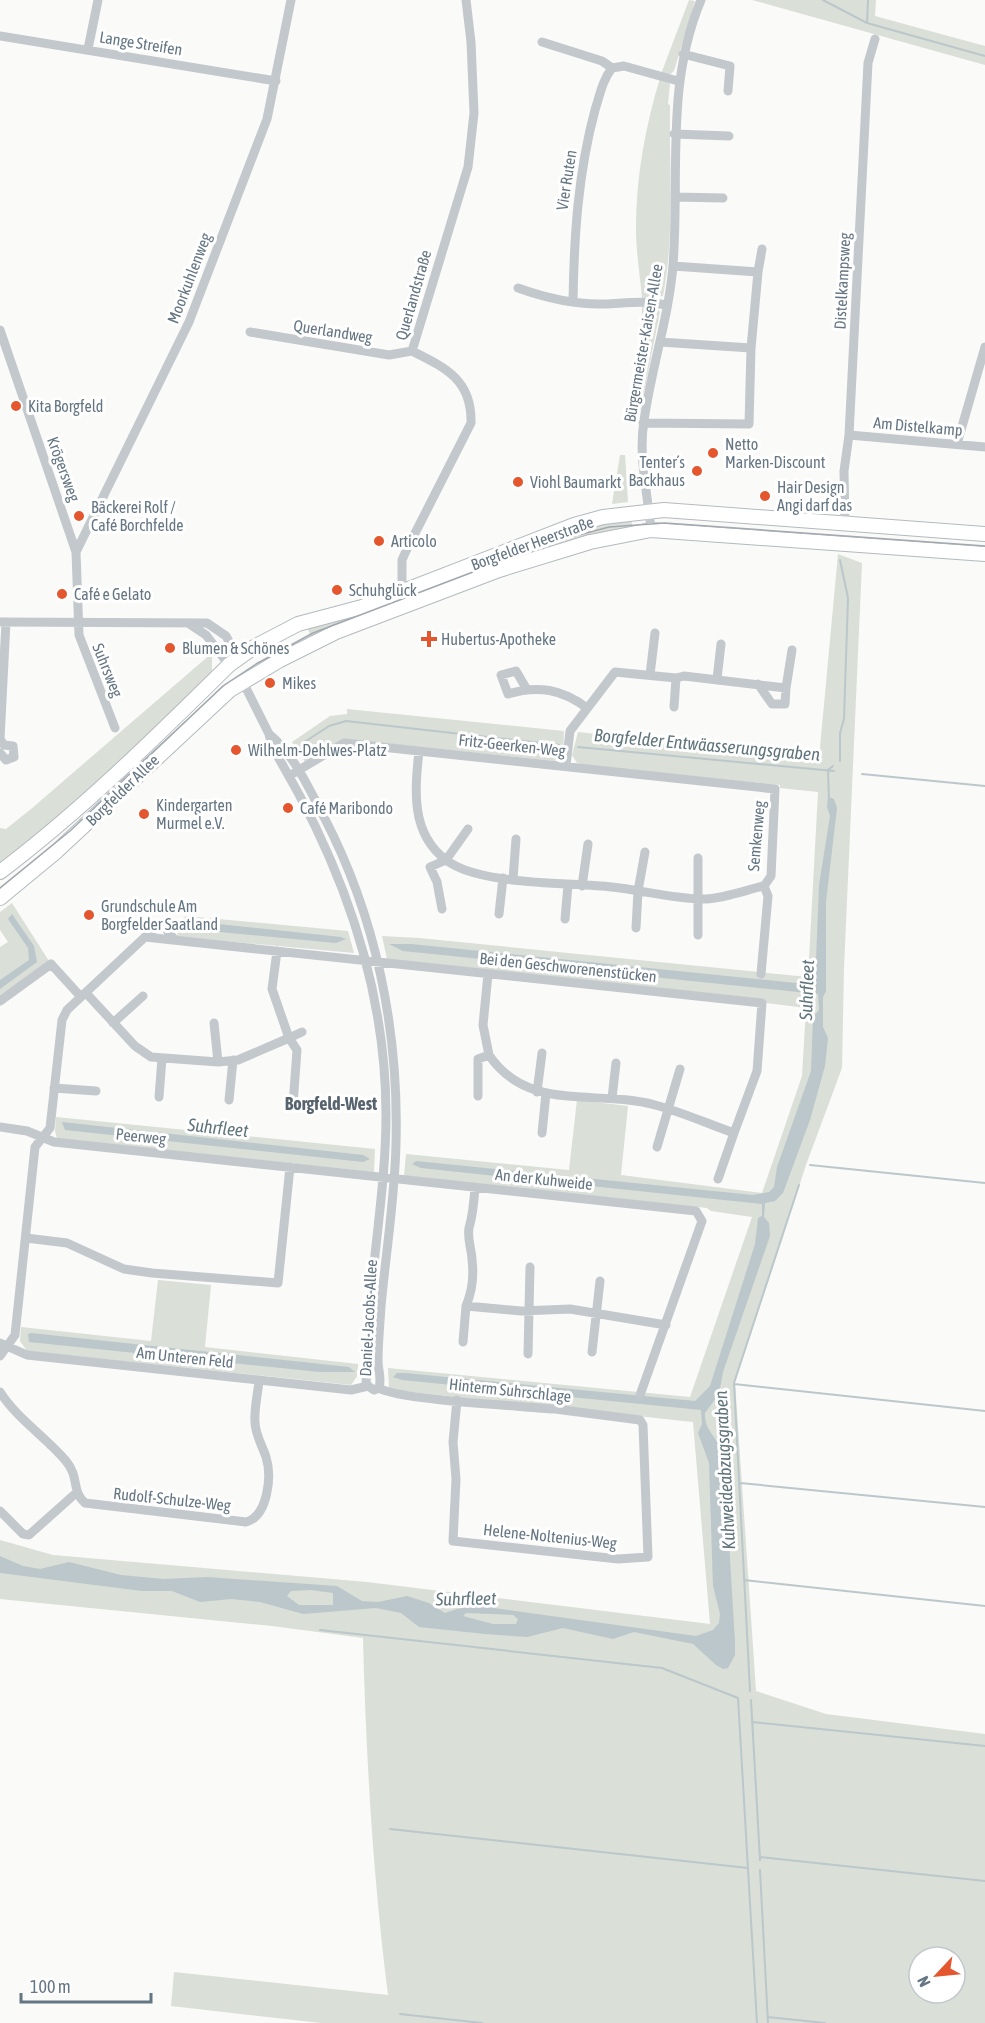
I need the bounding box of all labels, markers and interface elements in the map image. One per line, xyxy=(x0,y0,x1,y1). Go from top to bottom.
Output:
street label: Lange Streifen xyxy=(98,28,184,59)
street label: Vier Ruten xyxy=(552,149,580,211)
street label: Moorkuhlenweg xyxy=(163,230,216,326)
street label: Distelkampsweg xyxy=(830,232,855,330)
street label: Querlandstraße xyxy=(392,248,434,342)
street label: Bürgermeister-Kaisen-Allee xyxy=(620,262,667,424)
street label: Querlandweg xyxy=(292,316,374,347)
place label: Kita Borgfeld xyxy=(28,397,103,416)
marker: Kita Borgfeld xyxy=(9,399,23,413)
street label: Am Distelkamp xyxy=(873,413,963,440)
street label: Krögersweg xyxy=(43,434,84,504)
place label: Netto Marken-Discount xyxy=(725,435,826,471)
marker: Netto Marken-Discount xyxy=(706,446,720,460)
place label: Tenter´s Backhaus xyxy=(628,453,685,489)
marker: Tenter´s Backhaus xyxy=(690,464,704,478)
place label: Viohl Baumarkt xyxy=(530,473,622,491)
marker: Viohl Baumarkt xyxy=(511,475,525,489)
place label: Hair Design Angi darf das xyxy=(777,478,853,515)
marker: Hair Design Angi darf das xyxy=(758,489,772,503)
place label: Bäckerei Rolf / Café Borchfelde xyxy=(91,498,184,534)
marker: Bäckerei Rolf / Café Borchfelde xyxy=(72,509,86,523)
street label: Borgfelder Heerstraße xyxy=(468,512,596,574)
place label: Articolo xyxy=(391,532,437,550)
marker: Articolo xyxy=(372,534,386,548)
place label: Schuhglück xyxy=(349,581,417,600)
marker: Schuhglück xyxy=(330,583,344,597)
place label: Café e Gelato xyxy=(74,585,151,603)
marker: Café e Gelato xyxy=(55,587,69,601)
place label: Hubertus-Apotheke xyxy=(441,630,556,649)
marker: Hubertus-Apotheke xyxy=(422,632,436,646)
place label: Blumen & Schönes xyxy=(182,639,290,657)
street label: Suhrsweg xyxy=(88,641,127,700)
marker: Blumen & Schönes xyxy=(163,641,177,655)
place label: Mikes xyxy=(282,674,316,692)
marker: Mikes xyxy=(263,676,277,690)
water label: Borgfelder Entwäasserungsgraben xyxy=(593,724,821,765)
street label: Fritz-Geerken-Weg xyxy=(457,730,567,761)
place label: Wilhelm-Dehlwes-Platz xyxy=(248,741,387,759)
marker: Wilhelm-Dehlwes-Platz xyxy=(229,743,243,757)
street label: Borgfelder Allee xyxy=(82,751,163,830)
place label: Kindergarten Murmel e.V. xyxy=(156,796,232,832)
place label: Café Maribondo xyxy=(300,799,393,817)
street label: Semkenweg xyxy=(744,800,769,872)
marker: Café Maribondo xyxy=(281,801,295,815)
marker: Kindergarten Murmel e.V. xyxy=(137,807,151,821)
place label: Grundschule Am Borgfelder Saatland xyxy=(101,897,218,934)
marker: Grundschule Am Borgfelder Saatland xyxy=(82,908,96,922)
street label: Bei den Geschworenenstücken xyxy=(479,949,657,985)
water label: Suhrfleet xyxy=(795,958,818,1022)
district label: Borgfeld-West xyxy=(285,1093,378,1114)
water label: Suhrfleet xyxy=(186,1114,250,1141)
street label: Peerweg xyxy=(115,1124,167,1149)
street label: An der Kuhweide xyxy=(494,1165,594,1193)
street label: Daniel-Jacobs-Allee xyxy=(356,1259,380,1377)
street label: Am Unteren Feld xyxy=(136,1343,234,1371)
street label: Hinterm Suhrschlage xyxy=(448,1375,572,1406)
water label: Kuhweideabzugsgraben xyxy=(710,1390,739,1550)
street label: Rudolf-Schulze-Weg xyxy=(112,1484,232,1515)
street label: Helene-Noltenius-Weg xyxy=(482,1520,618,1553)
water label: Suhrfleet xyxy=(434,1587,497,1610)
north arrow xyxy=(907,1945,967,2005)
scale bar xyxy=(21,1966,152,2004)
text: N xyxy=(913,1973,934,1990)
text: 100 m xyxy=(30,1976,71,1997)

